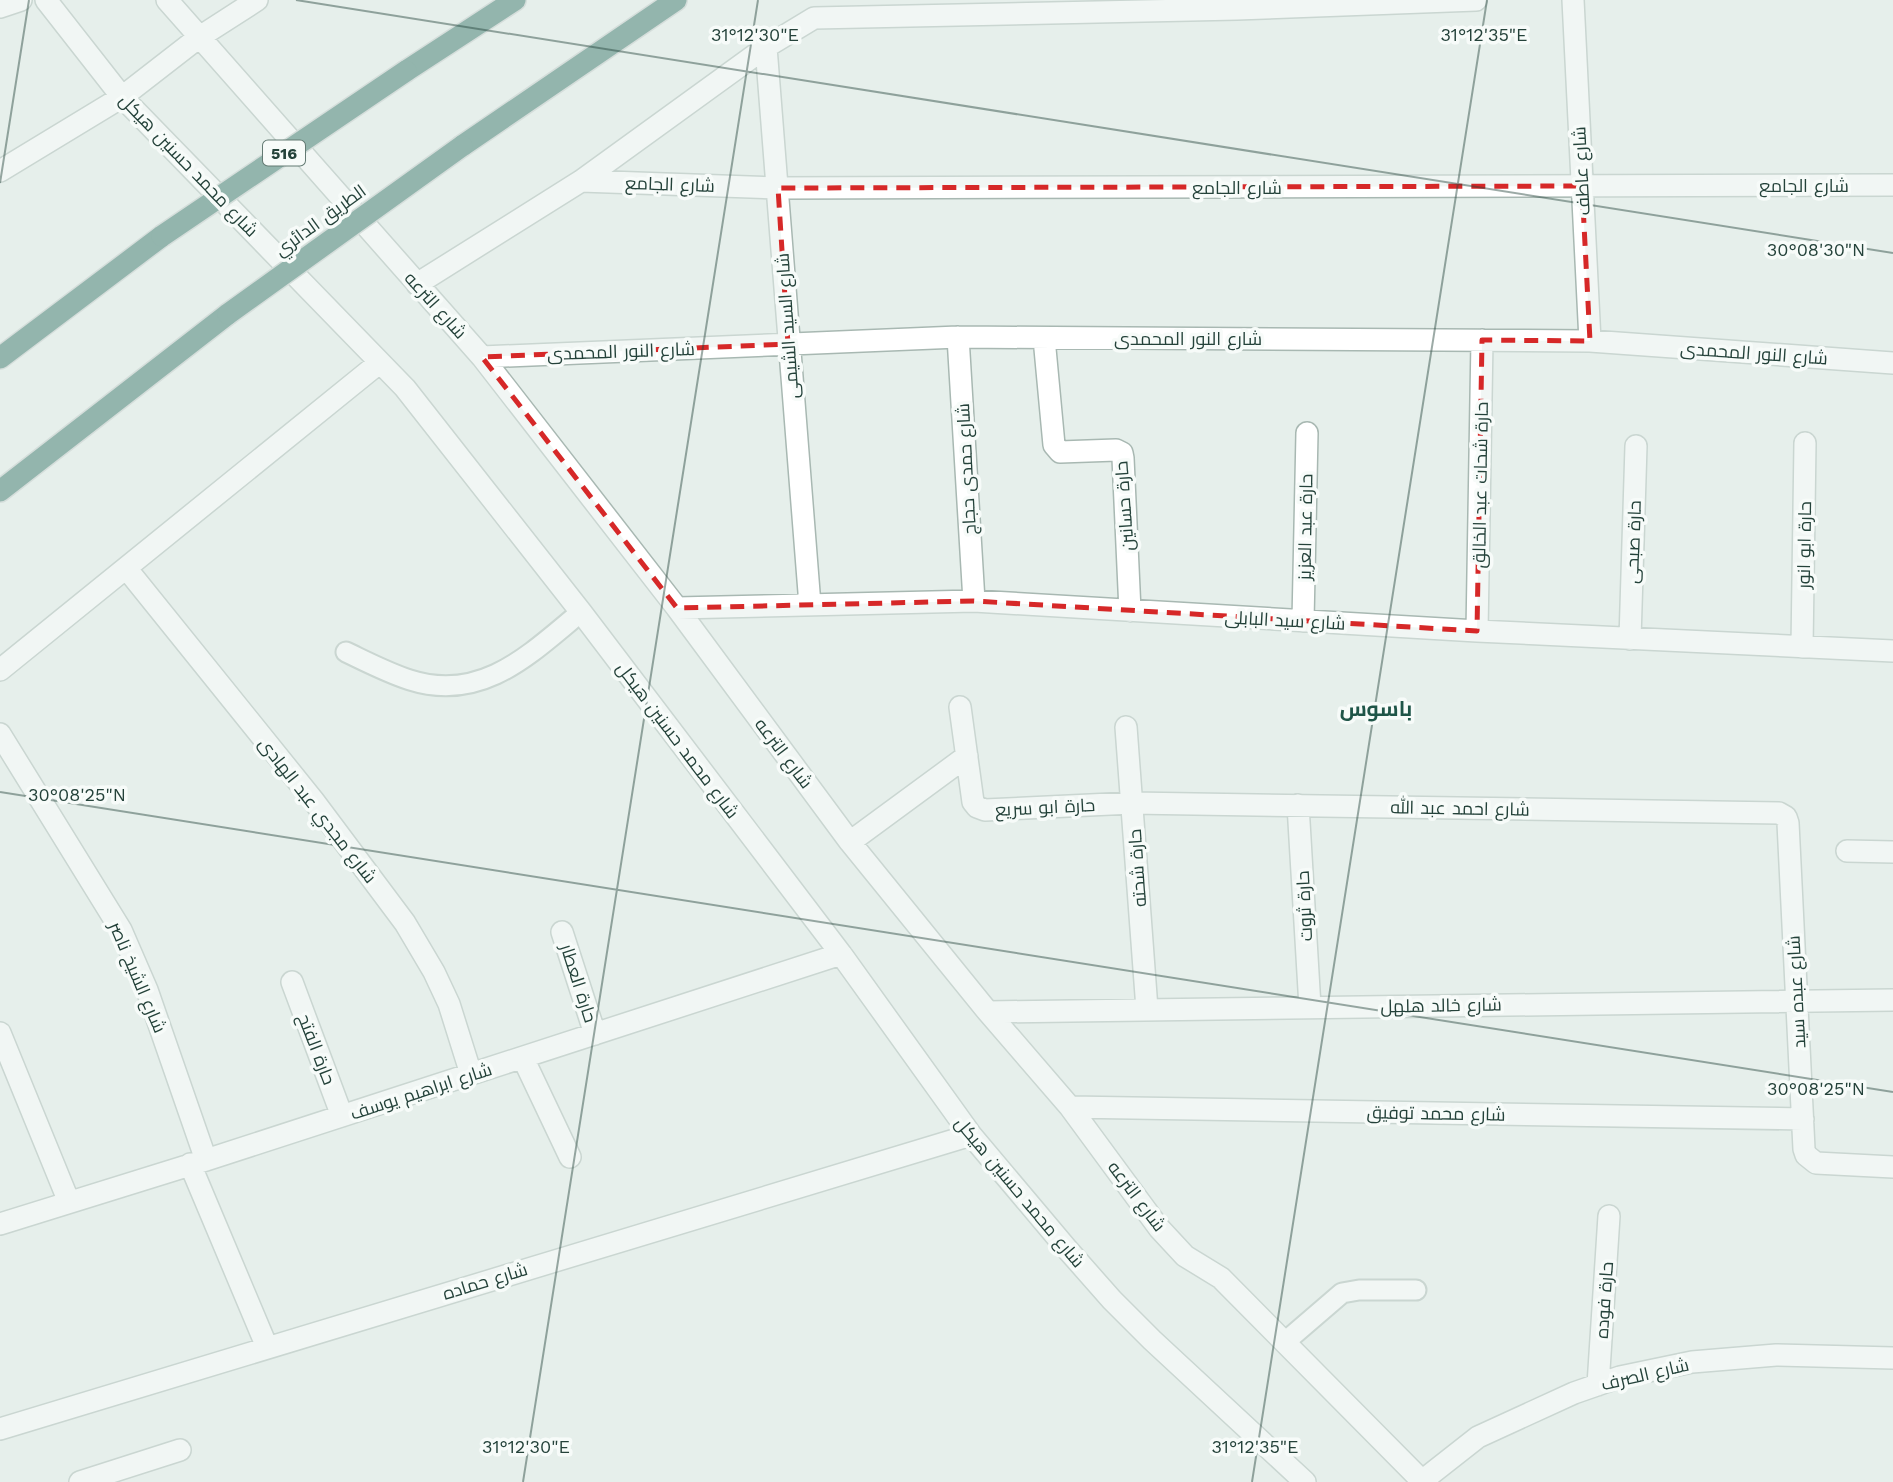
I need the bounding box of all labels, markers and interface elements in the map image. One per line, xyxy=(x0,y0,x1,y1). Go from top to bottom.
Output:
text: 31°12'30"E xyxy=(711,24,799,45)
text: 31°12'35"E xyxy=(1440,24,1528,45)
street label: شارع محمد حسنين هيكل xyxy=(114,89,263,242)
street label: شارع عاطف xyxy=(1568,126,1596,216)
road number: 516 xyxy=(263,140,305,166)
street label: شارع الجامع xyxy=(625,172,715,198)
street label: شارع الجامع xyxy=(1759,175,1849,198)
street label: شارع الجامع xyxy=(1192,177,1282,200)
street label: الطريق الدائري xyxy=(270,180,372,263)
text: 30°08'30"N xyxy=(1767,239,1865,260)
street label: شارع السيد الشيمى xyxy=(771,252,805,400)
street label: شارع الترعه xyxy=(399,267,471,344)
street label: شارع النور المحمدى xyxy=(1114,328,1262,351)
street label: شارع النور المحمدى xyxy=(1679,337,1829,371)
street label: شارع النور المحمدى xyxy=(547,338,695,366)
street label: حارة شحات عبد الخالق xyxy=(1468,401,1494,569)
street label: شارع حمدى حجاج xyxy=(952,403,982,535)
street label: حارة حسانين xyxy=(1110,460,1139,552)
street label: حارة عبد العزيز xyxy=(1294,473,1317,582)
street label: حارة صبحى xyxy=(1621,500,1646,584)
street label: حارة ابو انور xyxy=(1793,501,1816,590)
street label: شارع سيد البابلى xyxy=(1224,606,1346,636)
street label: شارع محمد حسنين هيكل xyxy=(611,658,744,823)
district label: باسوس xyxy=(1340,696,1412,722)
street label: شارع الترعه xyxy=(749,714,817,793)
street label: شارع مجدي عبد الهادى xyxy=(252,733,381,889)
text: 30°08'25"N xyxy=(28,784,126,805)
street label: حارة ابو سريع xyxy=(994,794,1096,822)
street label: شارع احمد عبد الله xyxy=(1390,795,1530,822)
street label: حارة شحته xyxy=(1124,828,1151,908)
street label: حارة ثروت xyxy=(1292,870,1317,942)
street label: شارع الشيخ ناصر xyxy=(103,917,171,1037)
street label: شارع عبده سيد xyxy=(1783,935,1811,1049)
street label: حارة العطار xyxy=(555,940,602,1025)
street label: شارع خالد هلهل xyxy=(1380,993,1502,1019)
street label: حارة الفتح xyxy=(292,1010,340,1088)
street label: شارع ابراهيم يوسف xyxy=(348,1058,495,1126)
text: 30°08'25"N xyxy=(1767,1078,1865,1099)
street label: شارع محمد توفيق xyxy=(1366,1101,1506,1127)
street label: شارع محمد حسنين هيكل xyxy=(949,1112,1089,1273)
street label: شارع الترعه xyxy=(1102,1157,1170,1236)
street label: شارع حماده xyxy=(440,1258,531,1306)
street label: حارة فوده xyxy=(1591,1261,1618,1339)
street label: شارع الصرف xyxy=(1599,1354,1691,1396)
text: 31°12'30"E xyxy=(482,1436,570,1457)
text: 31°12'35"E xyxy=(1211,1436,1299,1457)

